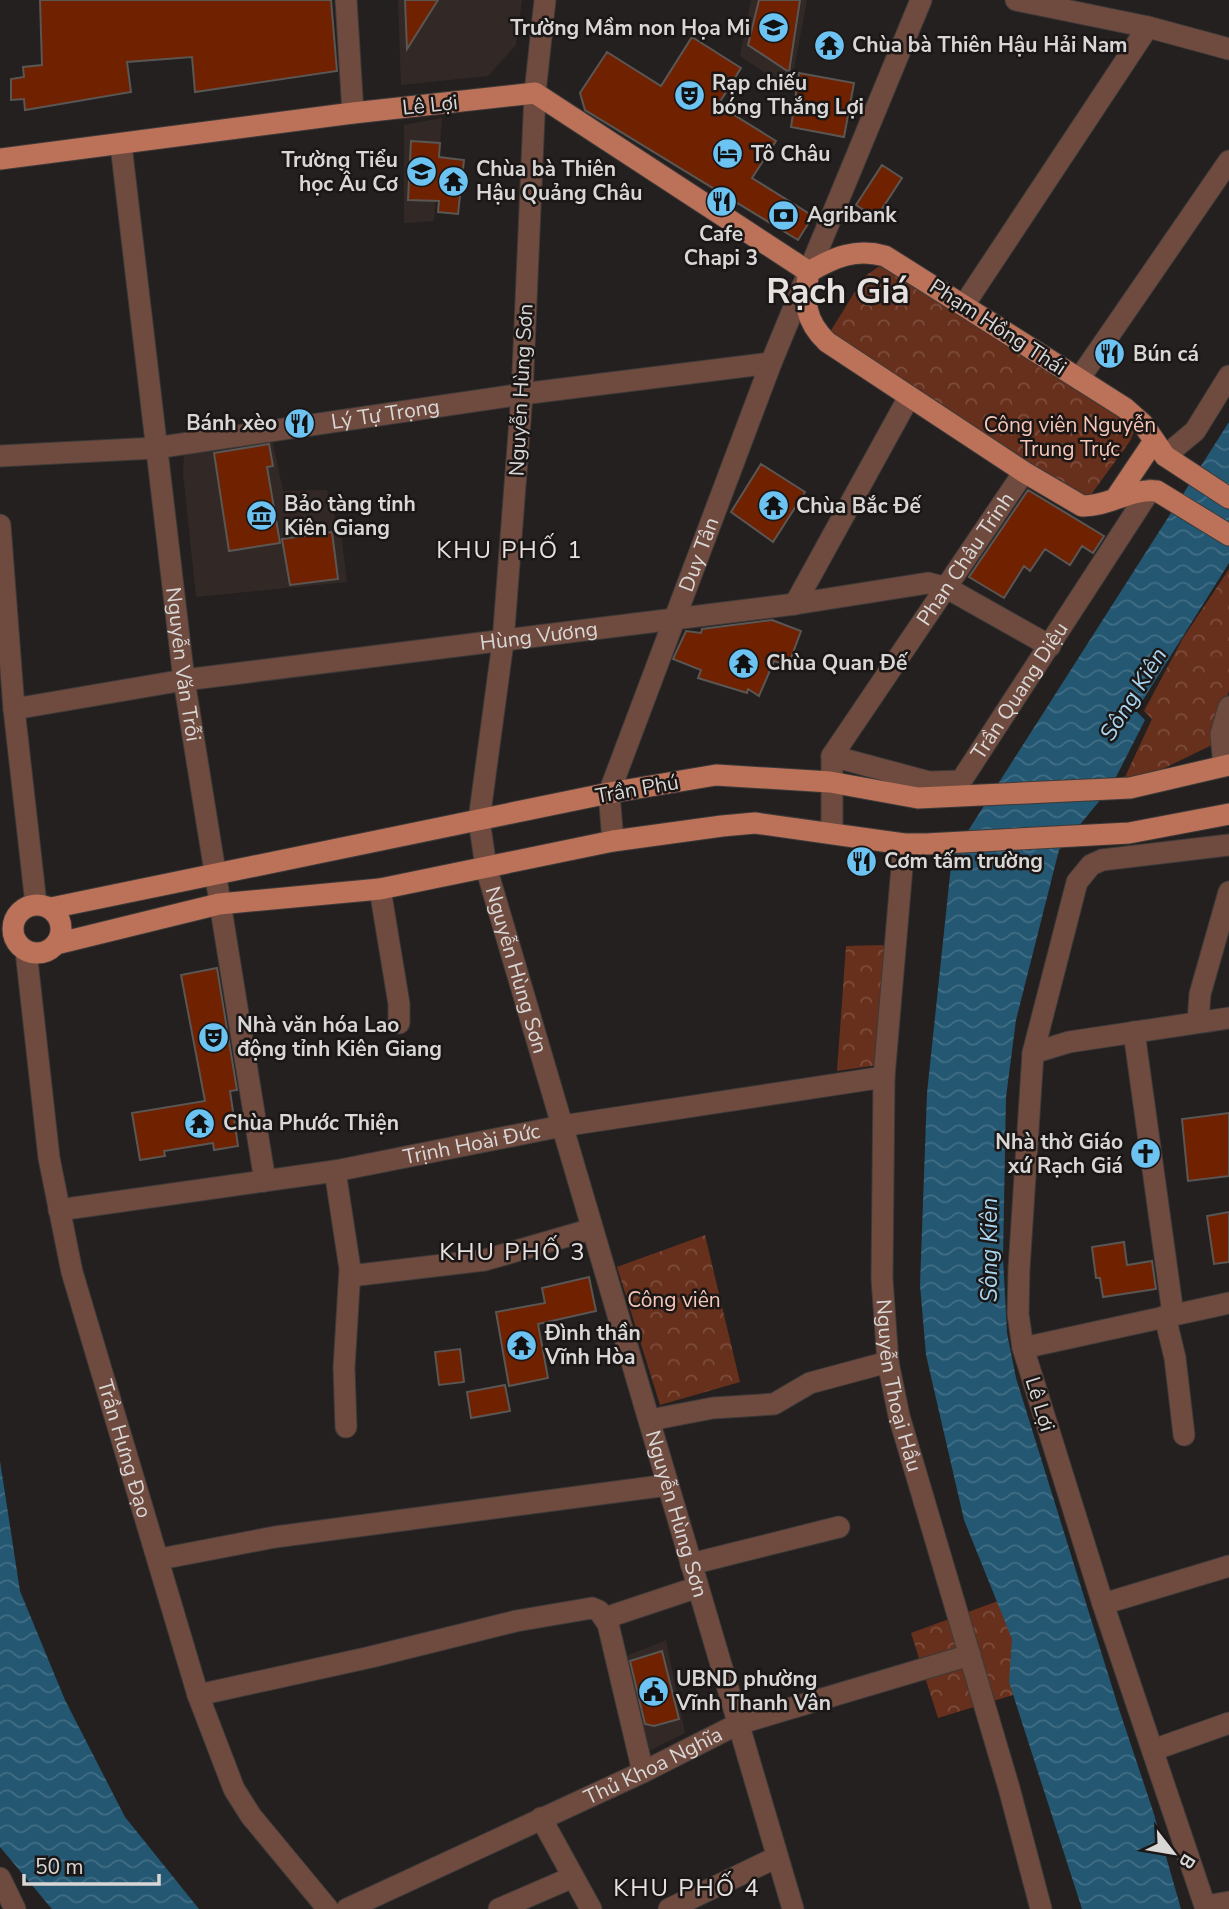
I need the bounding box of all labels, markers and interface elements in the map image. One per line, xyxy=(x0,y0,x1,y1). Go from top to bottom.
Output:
school or university icon: Trường Mầm non Họa Mi xyxy=(756,11,790,45)
place label: Trường Mầm non Họa Mi xyxy=(510,14,750,42)
temple icon: Chùa bà Thiên Hậu Hải Nam xyxy=(812,28,846,62)
place label: Chùa bà Thiên Hậu Hải Nam xyxy=(852,31,1128,59)
place label: Rạp chiếu bóng Thắng Lợi xyxy=(712,69,864,121)
theatre icon: Rạp chiếu bóng Thắng Lợi xyxy=(672,78,706,112)
street label: Lê Lợi xyxy=(401,88,459,122)
hotel icon: Tô Châu xyxy=(711,137,745,171)
place label: Tô Châu xyxy=(751,140,830,168)
place label: Trường Tiểu học Âu Cơ xyxy=(282,146,398,198)
school or university icon: Trường Tiểu học Âu Cơ xyxy=(404,155,438,189)
place label: Chùa bà Thiên Hậu Quảng Châu xyxy=(476,155,643,207)
temple icon: Chùa bà Thiên Hậu Quảng Châu xyxy=(436,164,470,198)
restaurant icon: Cafe Chapi 3 xyxy=(704,185,738,219)
bank icon: Agribank xyxy=(767,198,801,232)
place label: Agribank xyxy=(807,201,897,229)
place label: Cafe Chapi 3 xyxy=(684,220,758,272)
district label: Rạch Giá xyxy=(766,268,910,315)
street label: Phạm Hồng Thái xyxy=(924,272,1072,382)
street label: Nguyễn Hùng Sơn xyxy=(503,303,539,477)
restaurant icon: Bún cá xyxy=(1093,337,1127,371)
place label: Bún cá xyxy=(1133,340,1199,368)
street label: Lý Tự Trọng xyxy=(329,392,441,436)
restaurant icon: Bánh xèo xyxy=(283,406,317,440)
place label: Bánh xèo xyxy=(186,409,277,437)
park label: Công viên Nguyễn Trung Trực xyxy=(984,411,1156,463)
street label: Phan Châu Trinh xyxy=(910,487,1020,631)
temple icon: Chùa Bắc Đế xyxy=(756,489,790,523)
place label: Bảo tàng tỉnh Kiên Giang xyxy=(284,490,416,542)
place label: Chùa Bắc Đế xyxy=(796,492,922,520)
museum icon: Bảo tàng tỉnh Kiên Giang xyxy=(244,499,278,533)
street label: Duy Tân xyxy=(672,513,726,596)
district label: KHU PHỐ 1 xyxy=(436,533,584,566)
street label: Nguyễn Văn Trỗi xyxy=(159,586,208,744)
street label: Hùng Vương xyxy=(478,615,599,657)
street label: Trần Quang Diệu xyxy=(965,616,1075,765)
water label: Sông Kiên xyxy=(1093,642,1174,747)
temple icon: Chùa Quan Đế xyxy=(726,646,760,680)
place label: Chùa Quan Đế xyxy=(766,649,909,677)
street label: Trần Phú xyxy=(593,768,681,810)
restaurant icon: Cơm tấm trường xyxy=(844,844,878,878)
place label: Cơm tấm trường xyxy=(884,847,1043,875)
street label: Nguyễn Hùng Sơn xyxy=(478,883,554,1057)
place label: Nhà văn hóa Lao động tỉnh Kiên Giang xyxy=(237,1011,442,1063)
theatre icon: Nhà văn hóa Lao động tỉnh Kiên Giang xyxy=(197,1020,231,1054)
temple icon: Chùa Phước Thiện xyxy=(183,1106,217,1140)
place label: Chùa Phước Thiện xyxy=(223,1109,399,1137)
street label: Trịnh Hoài Đức xyxy=(401,1117,543,1171)
place label: Nhà thờ Giáo xứ Rạch Giá xyxy=(995,1128,1123,1180)
church icon: Nhà thờ Giáo xứ Rạch Giá xyxy=(1129,1137,1163,1171)
water label: Sông Kiên xyxy=(974,1198,1005,1302)
district label: KHU PHỐ 3 xyxy=(439,1235,587,1268)
park label: Công viên xyxy=(627,1286,721,1314)
street label: Nguyễn Thoại Hầu xyxy=(870,1298,929,1475)
place label: Đình thần Vĩnh Hòa xyxy=(544,1319,641,1371)
temple icon: Đình thần Vĩnh Hòa xyxy=(505,1328,539,1362)
street label: Lê Lợi xyxy=(1018,1373,1062,1435)
street label: Trần Hưng Đạo xyxy=(91,1376,158,1521)
street label: Nguyễn Hùng Sơn xyxy=(639,1427,714,1601)
place label: UBND phường Vĩnh Thanh Vân xyxy=(675,1665,831,1717)
public building icon: UBND phường Vĩnh Thanh Vân xyxy=(636,1674,670,1708)
street label: Thủ Khoa Nghĩa xyxy=(579,1720,727,1811)
north arrow xyxy=(1138,1818,1208,1888)
scale bar xyxy=(24,1842,159,1886)
text: B xyxy=(1172,1849,1201,1874)
text: 50 m xyxy=(35,1853,84,1881)
district label: KHU PHỐ 4 xyxy=(613,1871,761,1904)

